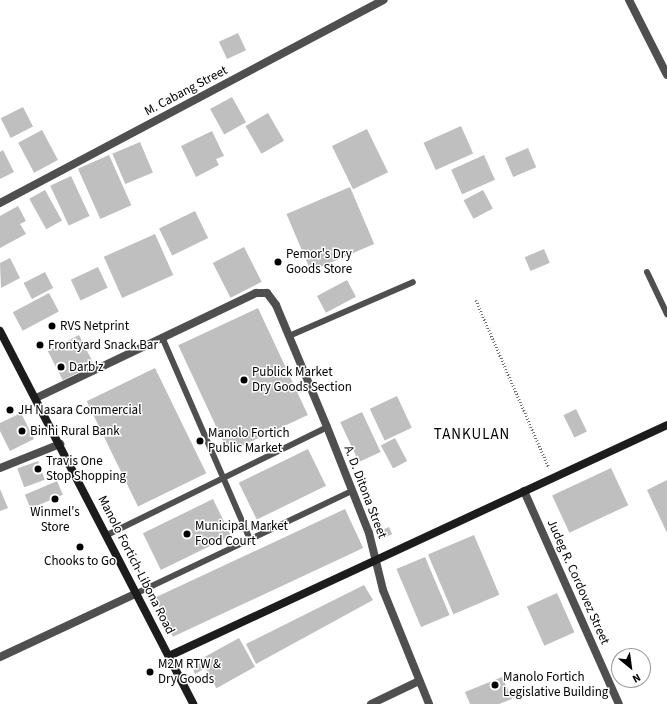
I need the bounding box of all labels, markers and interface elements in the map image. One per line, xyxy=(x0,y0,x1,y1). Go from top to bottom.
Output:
street label: M. Cabang Street xyxy=(142,63,230,119)
place label: Pemor's Dry Goods Store xyxy=(286,247,352,278)
marker: Pemor's Dry Goods Store xyxy=(273,257,283,267)
place label: RVS Netprint xyxy=(60,318,129,334)
marker: RVS Netprint xyxy=(47,321,57,331)
place label: Frontyard Snack Bar xyxy=(48,337,158,353)
marker: Frontyard Snack Bar xyxy=(35,340,45,350)
place label: Darb'z xyxy=(69,359,104,375)
marker: Darb'z xyxy=(56,362,66,372)
place label: Publick Market Dry Goods Section xyxy=(252,365,352,396)
marker: Publick Market Dry Goods Section xyxy=(239,375,249,385)
place label: JH Nasara Commercial xyxy=(18,402,141,418)
marker: JH Nasara Commercial xyxy=(5,405,15,415)
place label: Binhi Rural Bank xyxy=(30,423,120,439)
marker: Binhi Rural Bank xyxy=(17,426,27,436)
place label: Manolo Fortich Public Market xyxy=(208,426,290,457)
district label: TANKULAN xyxy=(434,426,510,444)
marker: Manolo Fortich Public Market xyxy=(195,436,205,446)
street label: A. D. Ditona Street xyxy=(340,443,390,541)
place label: Travis One Stop Shopping xyxy=(46,454,126,485)
marker: Travis One Stop Shopping xyxy=(33,464,43,474)
street label: Manolo Fortich-Libona Road xyxy=(94,493,178,637)
marker: Winmel's Store xyxy=(50,494,60,504)
place label: Winmel's Store xyxy=(30,505,80,536)
street label: Judeg R. Cordovez Street xyxy=(543,517,613,647)
place label: Municipal Market Food Court xyxy=(195,519,288,550)
marker: Municipal Market Food Court xyxy=(182,529,192,539)
marker: Chooks to Go xyxy=(75,542,85,552)
place label: Chooks to Go xyxy=(44,553,116,569)
north arrow xyxy=(611,648,651,688)
place label: M2M RTW & Dry Goods xyxy=(158,657,221,688)
marker: M2M RTW & Dry Goods xyxy=(145,667,155,677)
place label: Manolo Fortich Legislative Building xyxy=(503,670,608,701)
text: N xyxy=(630,670,643,686)
marker: Manolo Fortich Legislative Building xyxy=(490,680,500,690)

